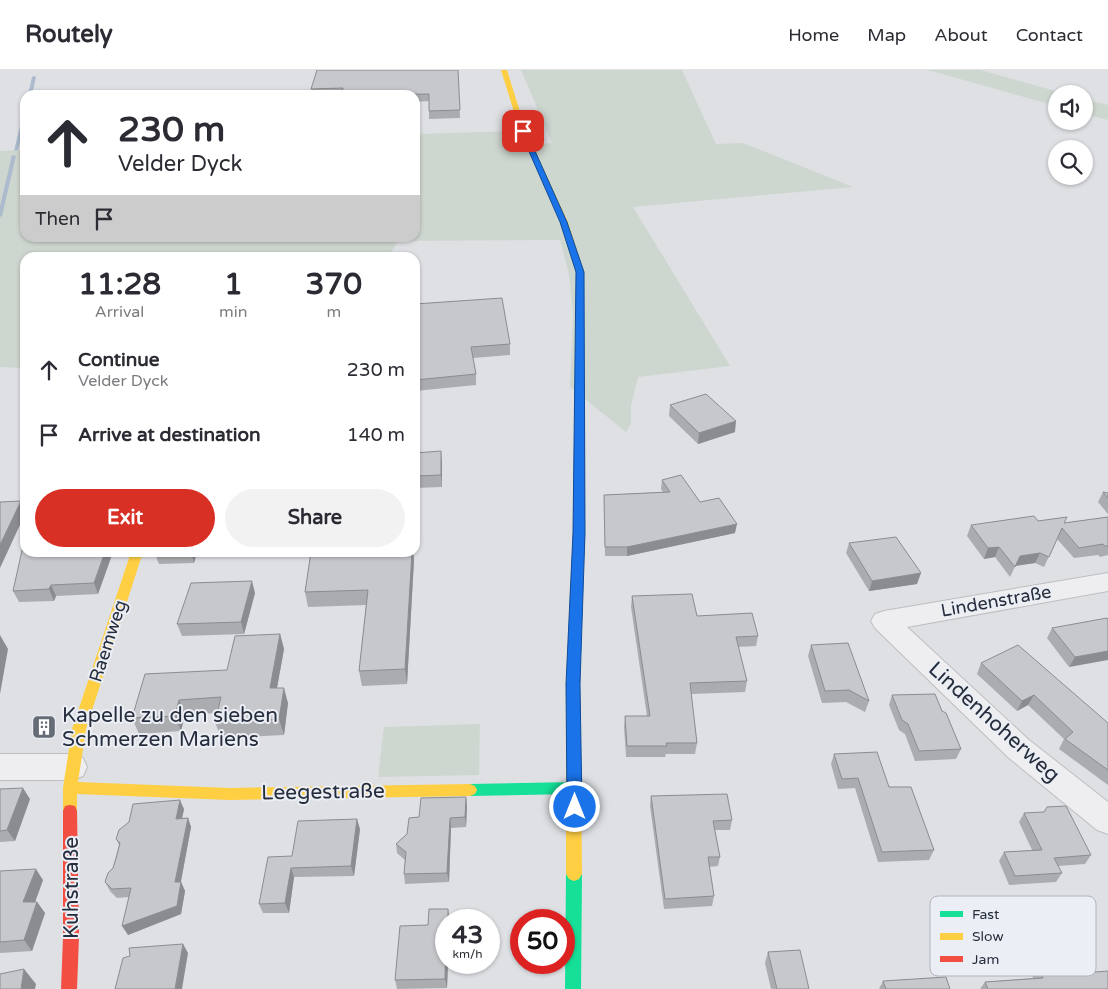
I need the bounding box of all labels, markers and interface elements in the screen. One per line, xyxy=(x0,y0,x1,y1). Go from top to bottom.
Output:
text: Routely xyxy=(25,20,113,49)
text: Home xyxy=(788,24,839,46)
text: Map xyxy=(867,24,906,46)
text: About xyxy=(934,24,988,46)
text: Contact xyxy=(1016,24,1083,46)
map controls xyxy=(1048,85,1093,185)
button: sound xyxy=(1048,85,1093,130)
text: 230 m xyxy=(118,109,225,151)
icon: ahead xyxy=(35,110,100,175)
pin xyxy=(502,110,544,152)
icon: arrive xyxy=(509,117,537,145)
button: search xyxy=(1048,140,1093,185)
text: Velder Dyck xyxy=(118,151,242,177)
icon: arrive xyxy=(90,205,118,233)
text: Then xyxy=(35,208,80,230)
text: 11:28 xyxy=(78,266,161,303)
text: 1 xyxy=(224,266,243,303)
text: 370 xyxy=(306,266,362,303)
text: Arrival xyxy=(95,302,144,322)
text: min xyxy=(219,302,248,322)
text: m xyxy=(326,302,341,322)
text: Continue xyxy=(78,349,160,371)
icon: ahead xyxy=(35,356,63,384)
text: 230 m xyxy=(347,359,405,381)
text: Velder Dyck xyxy=(78,371,168,391)
icon: arrive xyxy=(35,421,63,449)
text: Arrive at destination xyxy=(78,424,261,446)
text: 140 m xyxy=(347,424,405,446)
button: Exit xyxy=(35,489,215,547)
button: Share xyxy=(225,489,405,547)
street label: Lindenstraße xyxy=(939,580,1053,622)
street label: Raemweg xyxy=(84,597,132,685)
street label: Lindenhoherweg xyxy=(923,657,1065,787)
place label: Kapelle zu den sieben Schmerzen Mariens xyxy=(62,703,278,752)
building icon: Kapelle zu den sieben Schmerzen Mariens xyxy=(31,714,57,740)
street label: Leegestraße xyxy=(261,778,385,806)
position arrow xyxy=(548,780,600,832)
street label: Kuhstraße xyxy=(59,837,84,939)
legend xyxy=(930,896,1096,976)
text: Fast xyxy=(972,906,1000,923)
speed limit sign: 50 xyxy=(510,909,575,974)
text: 43 xyxy=(452,920,483,950)
text: Slow xyxy=(972,928,1004,945)
text: km/h xyxy=(452,947,483,961)
text: Jam xyxy=(972,951,999,968)

